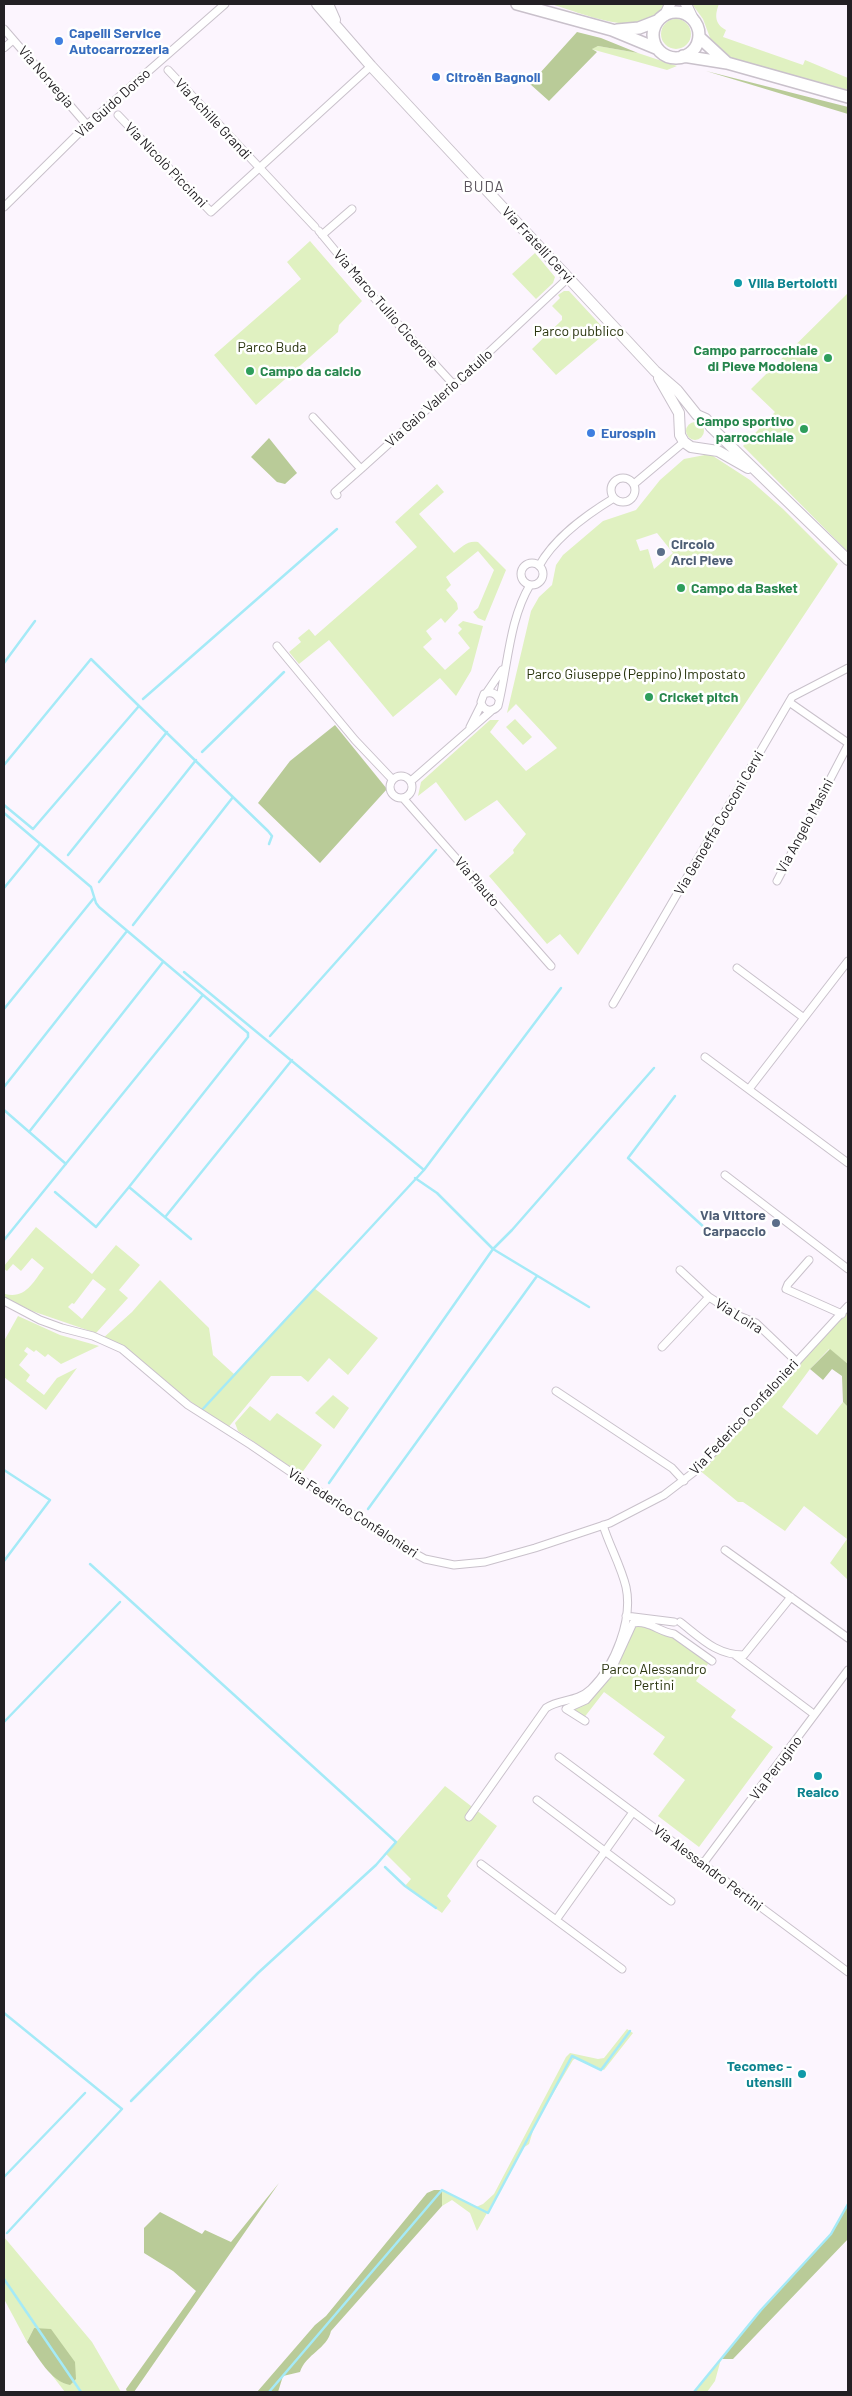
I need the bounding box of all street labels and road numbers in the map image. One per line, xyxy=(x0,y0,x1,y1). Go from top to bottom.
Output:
street label: Via Norvegia xyxy=(15,43,77,111)
street label: Via Guido Dorso xyxy=(72,65,154,141)
street label: Via Achille Grandi xyxy=(171,75,255,163)
street label: Via Nicolò Piccinni xyxy=(121,119,211,211)
street label: Via Fratelli Cervi xyxy=(498,203,578,287)
street label: Via Marco Tullio Cicerone xyxy=(330,246,442,372)
street label: Via Gaio Valerio Catullo xyxy=(382,346,496,450)
street label: Via Genoeffa Cocconi Cervi xyxy=(671,748,767,898)
street label: Via Angelo Masini xyxy=(773,776,837,876)
street label: Via Plauto xyxy=(451,854,503,910)
street label: Via Loira xyxy=(712,1295,766,1337)
street label: Via Federico Confalonieri xyxy=(686,1356,802,1478)
street label: Via Federico Confalonieri xyxy=(285,1465,421,1561)
street label: Via Perugino xyxy=(746,1733,806,1803)
street label: Via Alessandro Pertini xyxy=(650,1821,766,1915)

